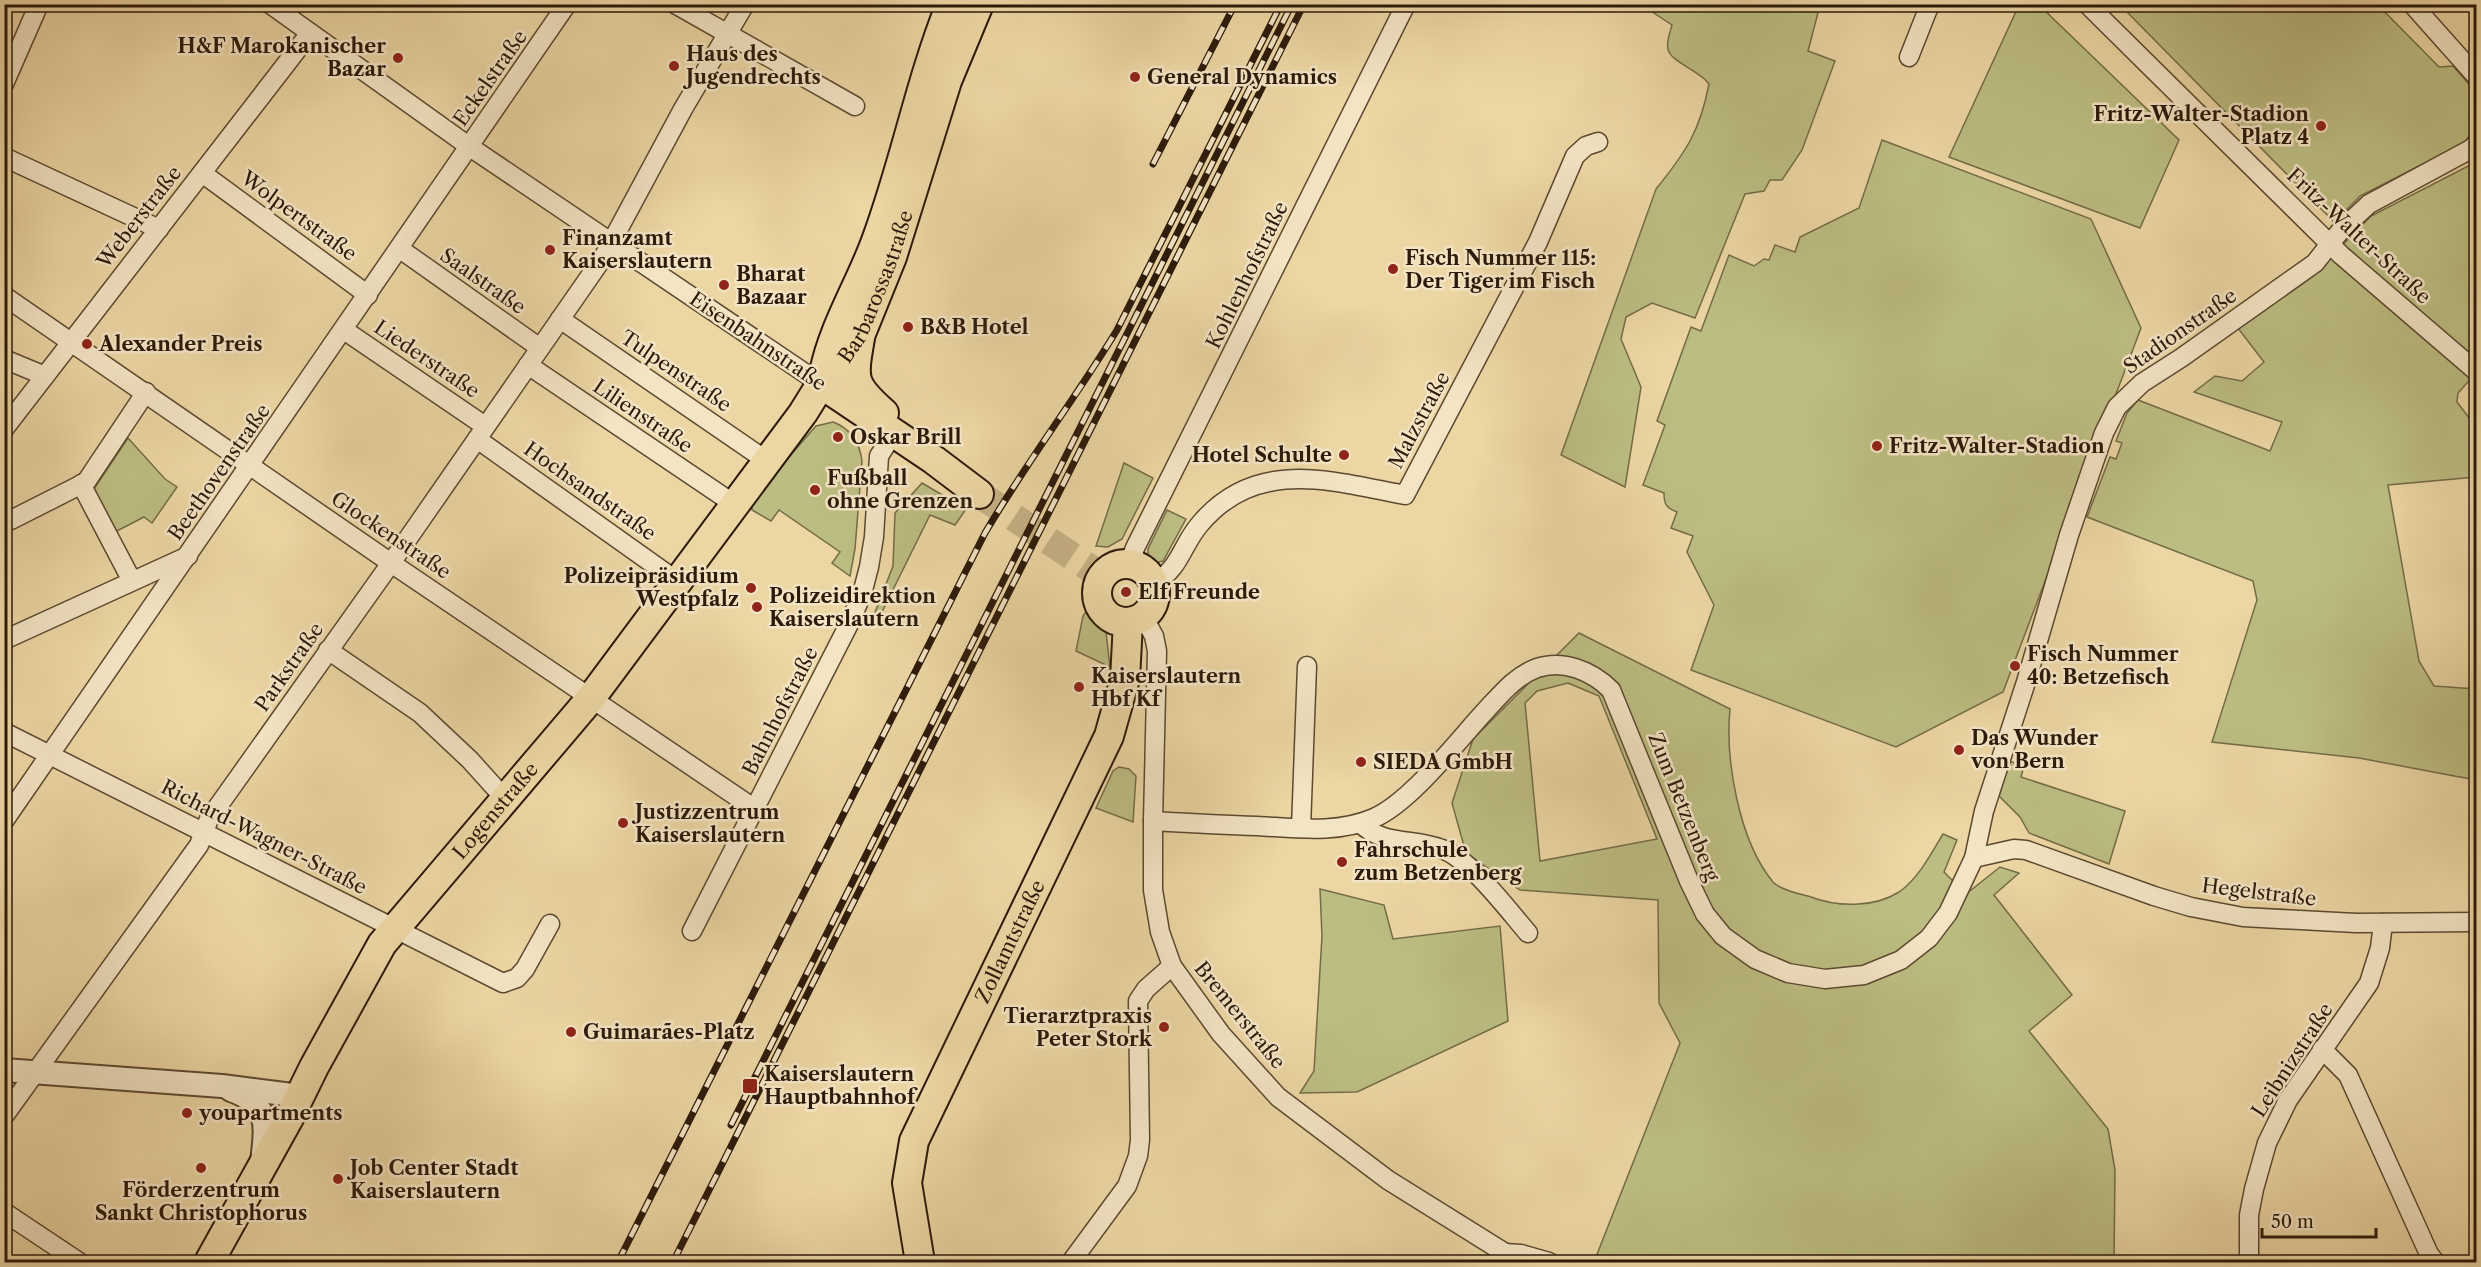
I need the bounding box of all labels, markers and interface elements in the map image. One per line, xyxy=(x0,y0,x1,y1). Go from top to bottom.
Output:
street label: Eckelstraße xyxy=(448,25,532,131)
place label: H&F Marokanischer Bazar xyxy=(177,34,386,81)
place label: Haus des Jugendrechts xyxy=(682,42,821,89)
marker: H&F Marokanischer Bazar xyxy=(391,51,405,65)
marker: Haus des Jugendrechts xyxy=(667,59,681,73)
place label: General Dynamics xyxy=(1147,65,1337,89)
marker: General Dynamics xyxy=(1128,70,1142,84)
place label: Fritz-Walter-Stadion Platz 4 xyxy=(2093,102,2309,149)
marker: Fritz-Walter-Stadion Platz 4 xyxy=(2314,119,2328,133)
street label: Weberstraße xyxy=(91,161,186,274)
street label: Fritz-Walter-Straße xyxy=(2282,163,2436,309)
street label: Wolpertstraße xyxy=(236,165,362,266)
street label: Kohlenhofstraße xyxy=(1201,197,1293,353)
street label: Barbarossastraße xyxy=(833,207,918,368)
place label: Finanzamt Kaiserslautern xyxy=(562,226,713,273)
street label: Saalstraße xyxy=(436,243,530,319)
marker: Finanzamt Kaiserslautern xyxy=(543,243,557,257)
place label: Fisch Nummer 115: Der Tiger im Fisch xyxy=(1405,246,1596,293)
place label: Bharat Bazaar xyxy=(736,262,807,309)
marker: Fisch Nummer 115: Der Tiger im Fisch xyxy=(1386,262,1400,276)
marker: Bharat Bazaar xyxy=(717,278,731,292)
street label: Stadionstraße xyxy=(2119,283,2241,379)
street label: Eisenbahnstraße xyxy=(685,286,831,396)
street label: Liederstraße xyxy=(370,315,484,403)
place label: B&B Hotel xyxy=(920,315,1029,339)
marker: B&B Hotel xyxy=(901,320,915,334)
street label: Tulpenstraße xyxy=(616,325,736,417)
place label: Alexander Preis xyxy=(98,332,262,356)
marker: Alexander Preis xyxy=(80,337,94,351)
street label: Malzstraße xyxy=(1383,367,1455,473)
street label: Lilienstraße xyxy=(589,374,697,458)
street label: Beethovenstraße xyxy=(163,399,275,545)
place label: Oskar Brill xyxy=(850,425,961,449)
marker: Oskar Brill xyxy=(831,430,845,444)
place label: Fritz-Walter-Stadion xyxy=(1889,434,2105,458)
street label: Hochsandstraße xyxy=(519,437,661,545)
marker: Fritz-Walter-Stadion xyxy=(1870,439,1884,453)
place label: Hotel Schulte xyxy=(1192,443,1332,467)
marker: Hotel Schulte xyxy=(1337,448,1351,462)
place label: Fußball ohne Grenzen xyxy=(827,466,973,513)
marker: Fußball ohne Grenzen xyxy=(808,483,822,497)
street label: Glockenstraße xyxy=(327,486,455,584)
place label: Polizeipräsidium Westpfalz xyxy=(564,564,739,611)
place label: Elf Freunde xyxy=(1138,580,1260,604)
marker: Polizeipräsidium Westpfalz xyxy=(744,581,758,595)
place label: Polizeidirektion Kaiserslautern xyxy=(769,584,936,631)
marker: Elf Freunde xyxy=(1119,585,1133,599)
marker: Polizeidirektion Kaiserslautern xyxy=(750,600,764,614)
street label: Parkstraße xyxy=(250,618,328,716)
place label: Fisch Nummer 40: Betzefisch xyxy=(2027,642,2179,689)
street label: Bahnhofstraße xyxy=(737,643,823,779)
marker: Fisch Nummer 40: Betzefisch xyxy=(2008,659,2022,673)
place label: Kaiserslautern Hbf Kf xyxy=(1091,664,1242,711)
marker: Kaiserslautern Hbf Kf xyxy=(1072,680,1086,694)
place label: Das Wunder von Bern xyxy=(1970,726,2098,773)
street label: Zum Betzenberg xyxy=(1643,729,1725,885)
marker: Das Wunder von Bern xyxy=(1952,743,1966,757)
place label: SIEDA GmbH xyxy=(1373,750,1513,774)
marker: SIEDA GmbH xyxy=(1354,755,1368,769)
street label: Logenstraße xyxy=(448,757,543,864)
street label: Richard-Wagner-Straße xyxy=(157,775,371,899)
place label: Justizzentrum Kaiserslautern xyxy=(631,800,786,847)
marker: Justizzentrum Kaiserslautern xyxy=(616,816,630,830)
place label: Fahrschule zum Betzenberg xyxy=(1354,838,1522,885)
marker: Fahrschule zum Betzenberg xyxy=(1335,855,1349,869)
street label: Hegelstraße xyxy=(2200,873,2318,911)
street label: Zollamtstraße xyxy=(970,876,1050,1007)
street label: Bremerstraße xyxy=(1189,956,1291,1074)
street label: Leibnizstraße xyxy=(2246,999,2338,1121)
place label: Tierarztpraxis Peter Stork xyxy=(1004,1004,1153,1051)
place label: Guimarães-Platz xyxy=(583,1020,755,1044)
marker: Tierarztpraxis Peter Stork xyxy=(1157,1020,1171,1034)
marker: Guimarães-Platz xyxy=(564,1025,578,1039)
place label: Kaiserslautern Hauptbahnhof xyxy=(764,1062,918,1109)
marker: Kaiserslautern Hauptbahnhof xyxy=(741,1077,759,1095)
place label: youpartments xyxy=(198,1101,343,1125)
marker: youpartments xyxy=(180,1106,194,1120)
place label: Job Center Stadt Kaiserslautern xyxy=(346,1156,518,1203)
marker: Förderzentrum Sankt Christophorus xyxy=(194,1161,208,1175)
marker: Job Center Stadt Kaiserslautern xyxy=(331,1172,345,1186)
place label: Förderzentrum Sankt Christophorus xyxy=(95,1178,307,1225)
scale bar xyxy=(2262,1201,2376,1239)
text: 50 m xyxy=(2271,1211,2314,1233)

